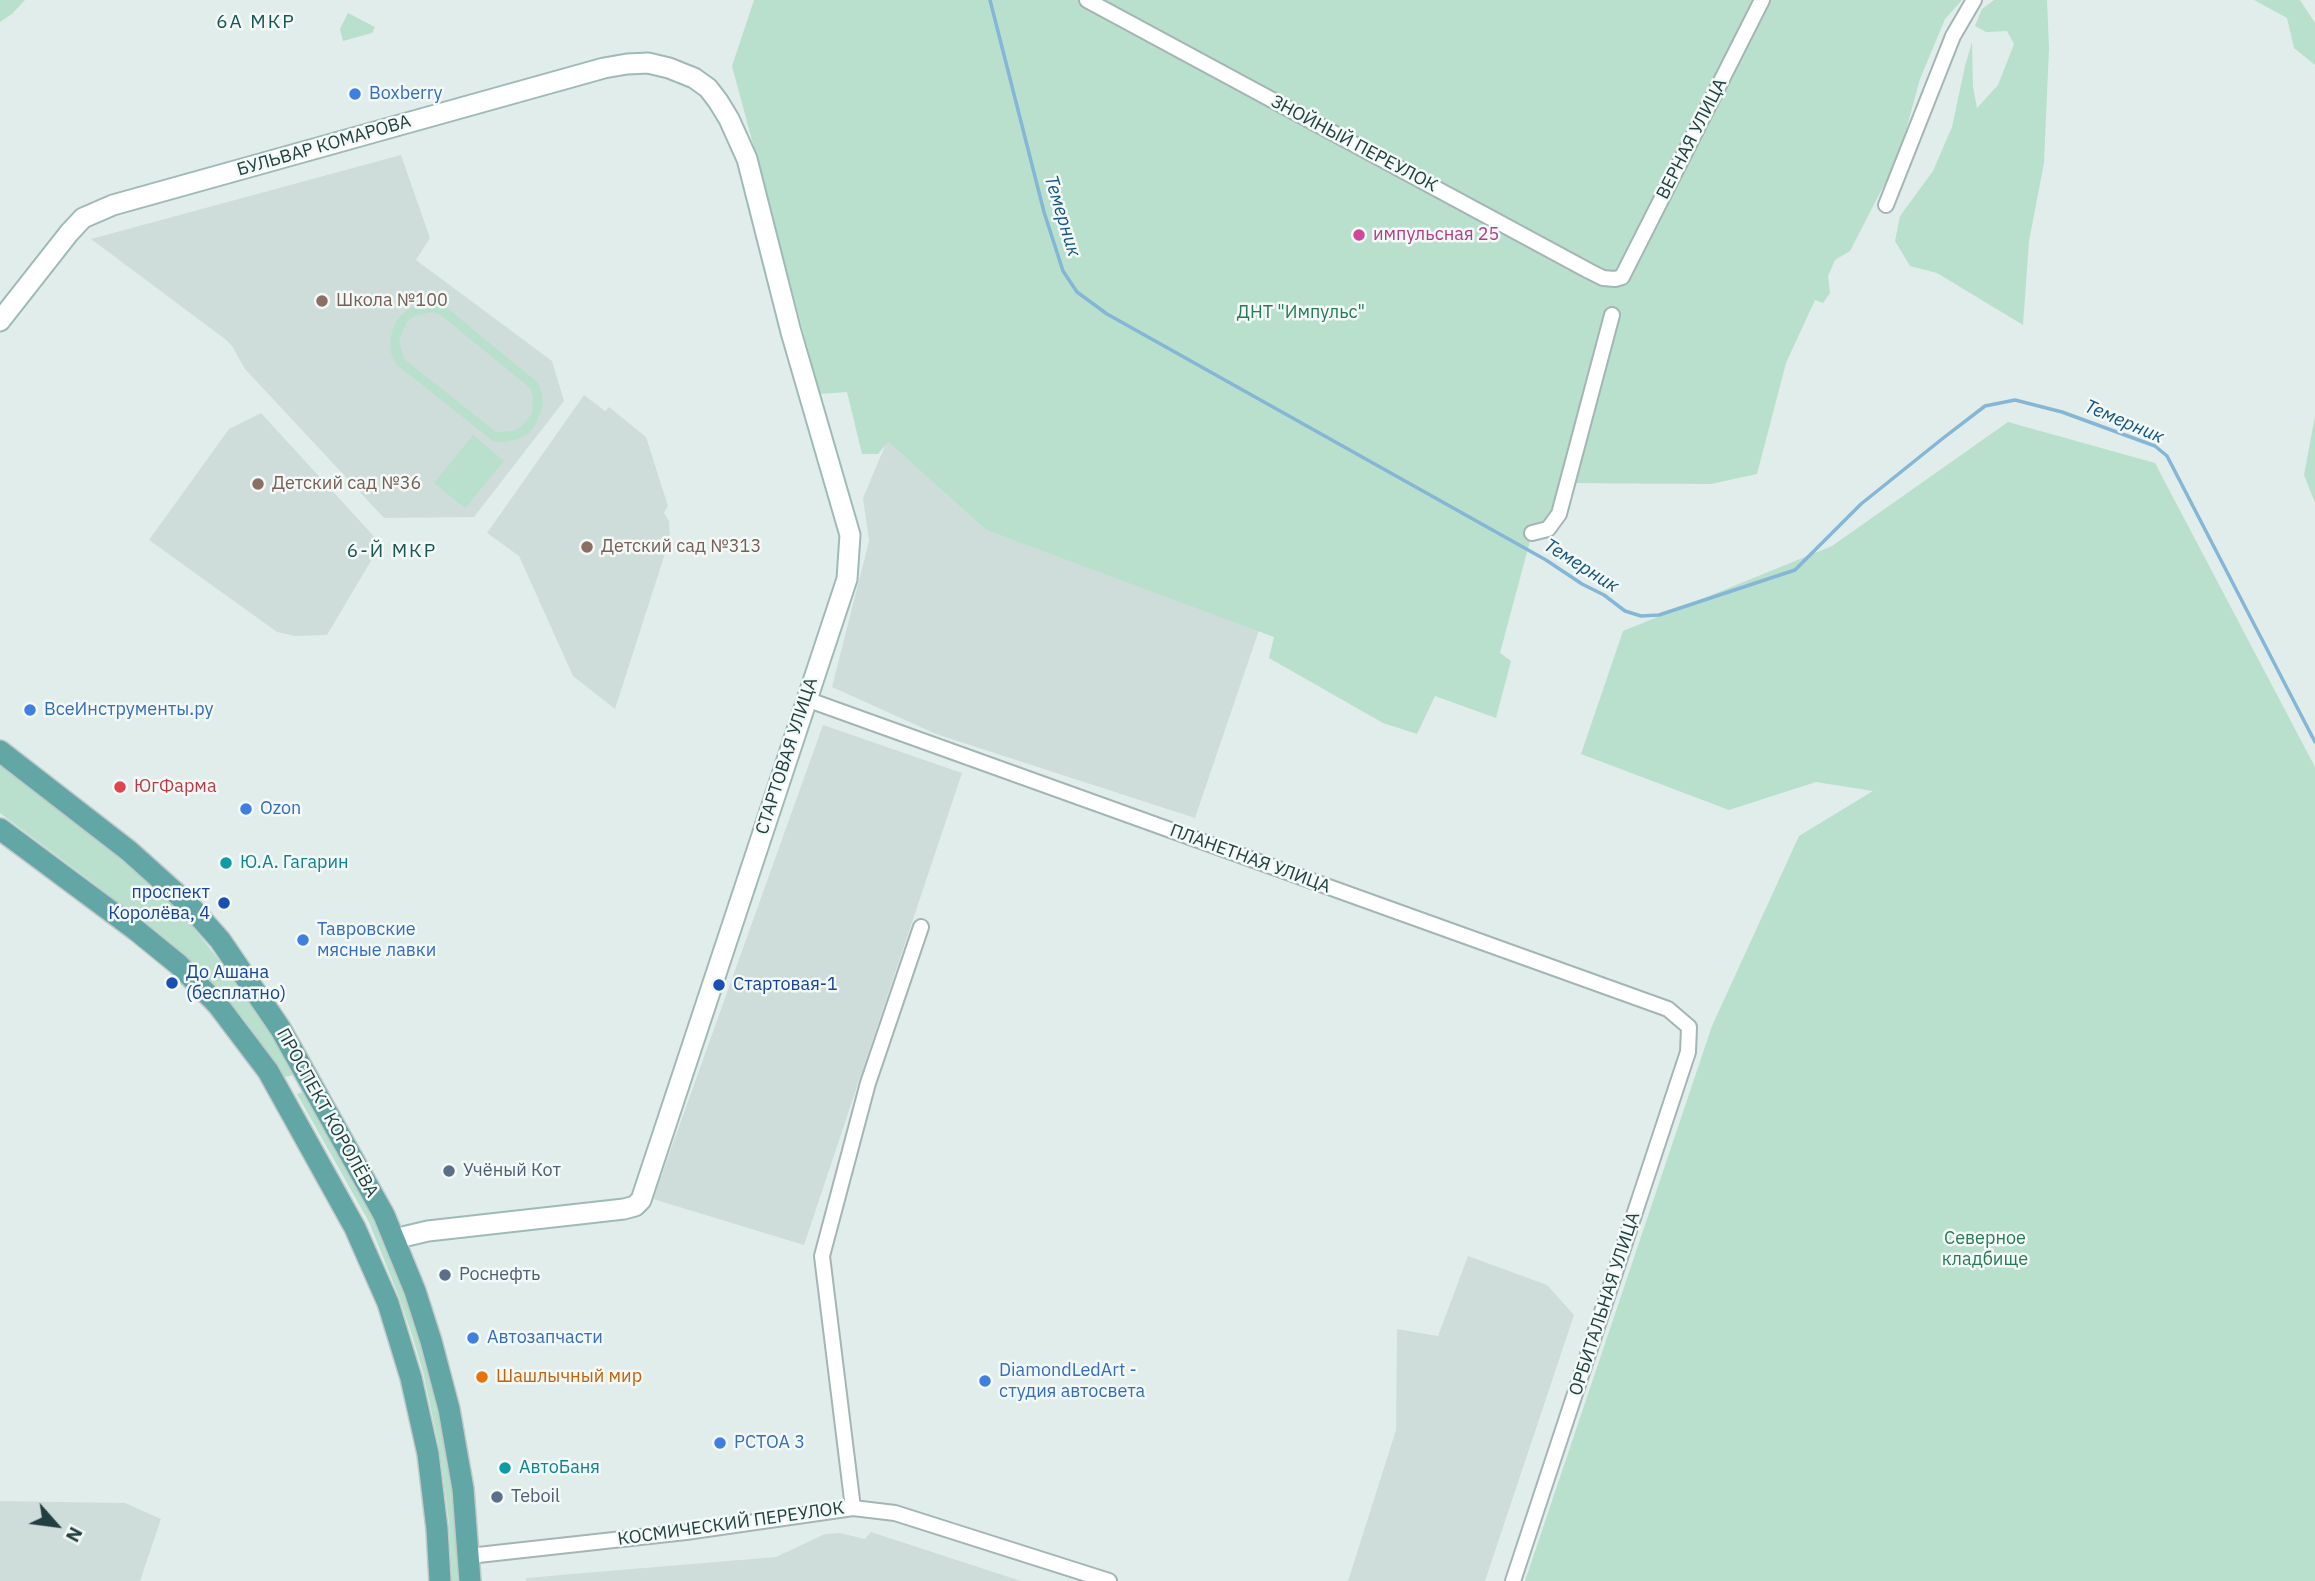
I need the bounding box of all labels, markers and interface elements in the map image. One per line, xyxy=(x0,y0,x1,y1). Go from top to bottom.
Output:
district label: 6А МКР xyxy=(217,12,295,34)
street label: ВЕРНАЯ УЛИЦА xyxy=(1652,75,1732,203)
place label: Boxberry xyxy=(369,83,442,105)
marker: Boxberry xyxy=(347,86,363,102)
street label: ЗНОЙНЫЙ ПЕРЕУЛОК xyxy=(1267,91,1441,197)
street label: БУЛЬВАР КОМАРОВА xyxy=(235,111,413,181)
water label: Темерник xyxy=(1039,173,1085,259)
place label: импульсная 25 xyxy=(1373,224,1499,246)
marker: импульсная 25 xyxy=(1351,227,1367,243)
place label: Школа №100 xyxy=(336,290,448,312)
marker: Школа №100 xyxy=(314,293,330,309)
park label: ДНТ "Импульс" xyxy=(1237,302,1365,324)
water label: Темерник xyxy=(2081,395,2167,449)
place label: Детский сад №36 xyxy=(272,473,421,495)
marker: Детский сад №36 xyxy=(250,476,266,492)
water label: Темерник xyxy=(1539,534,1623,598)
place label: Детский сад №313 xyxy=(601,536,761,558)
marker: Детский сад №313 xyxy=(579,539,595,555)
district label: 6-Й МКР xyxy=(348,541,436,563)
street label: СТАРТОВАЯ УЛИЦА xyxy=(751,675,823,837)
place label: ВсеИнструменты.ру xyxy=(44,699,214,721)
marker: ВсеИнструменты.ру xyxy=(22,702,38,718)
place label: ЮгФарма xyxy=(134,776,216,798)
marker: ЮгФарма xyxy=(112,779,128,795)
place label: Ozon xyxy=(260,798,301,820)
marker: Ozon xyxy=(238,801,254,817)
street label: ПЛАНЕТНАЯ УЛИЦА xyxy=(1167,820,1333,898)
place label: Ю.А. Гагарин xyxy=(240,852,349,874)
marker: Ю.А. Гагарин xyxy=(218,855,234,871)
place label: проспект Королёва, 4 xyxy=(108,882,210,924)
marker: проспект Королёва, 4 xyxy=(216,895,232,911)
place label: Тавровские мясные лавки xyxy=(317,919,436,962)
marker: Тавровские мясные лавки xyxy=(295,932,311,948)
place label: До Ашана (бесплатно) xyxy=(186,962,286,1004)
place label: Стартовая-1 xyxy=(733,974,838,996)
marker: До Ашана (бесплатно) xyxy=(164,975,180,991)
marker: Стартовая-1 xyxy=(711,977,727,993)
street label: ПРОСПЕКТ КОРОЛЁВА xyxy=(271,1025,383,1201)
place label: Учёный Кот xyxy=(463,1160,561,1182)
marker: Учёный Кот xyxy=(441,1163,457,1179)
street label: ОРБИТАЛЬНАЯ УЛИЦА xyxy=(1565,1209,1645,1399)
park label: Северное кладбище xyxy=(1942,1228,2028,1270)
place label: Роснефть xyxy=(459,1264,540,1286)
marker: Роснефть xyxy=(437,1267,453,1283)
place label: Автозапчасти xyxy=(487,1327,603,1349)
marker: Автозапчасти xyxy=(465,1330,481,1346)
place label: DiamondLedArt - студия автосвета xyxy=(999,1360,1145,1402)
place label: Шашлычный мир xyxy=(496,1366,642,1388)
marker: Шашлычный мир xyxy=(474,1369,490,1385)
marker: DiamondLedArt - студия автосвета xyxy=(977,1373,993,1389)
place label: РСТОА 3 xyxy=(734,1432,805,1454)
marker: РСТОА 3 xyxy=(712,1435,728,1451)
place label: АвтоБаня xyxy=(519,1457,600,1479)
marker: АвтоБаня xyxy=(497,1460,513,1476)
place label: Teboil xyxy=(511,1486,560,1508)
marker: Teboil xyxy=(489,1489,505,1505)
north arrow xyxy=(21,1490,91,1560)
street label: КОСМИЧЕСКИЙ ПЕРЕУЛОК xyxy=(616,1497,846,1551)
text: N xyxy=(61,1523,88,1547)

